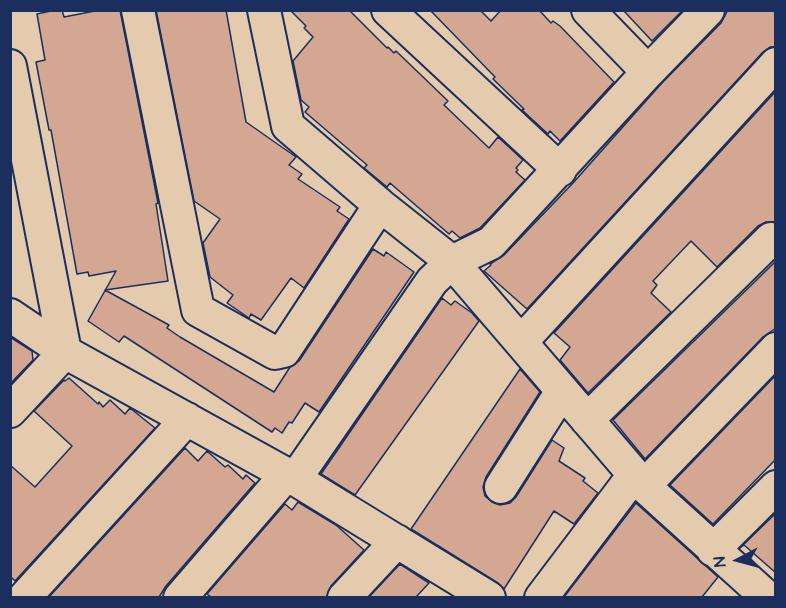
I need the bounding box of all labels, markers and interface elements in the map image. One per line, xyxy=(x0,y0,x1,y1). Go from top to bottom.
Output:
north arrow xyxy=(708,530,768,590)
text: N xyxy=(709,556,732,568)

